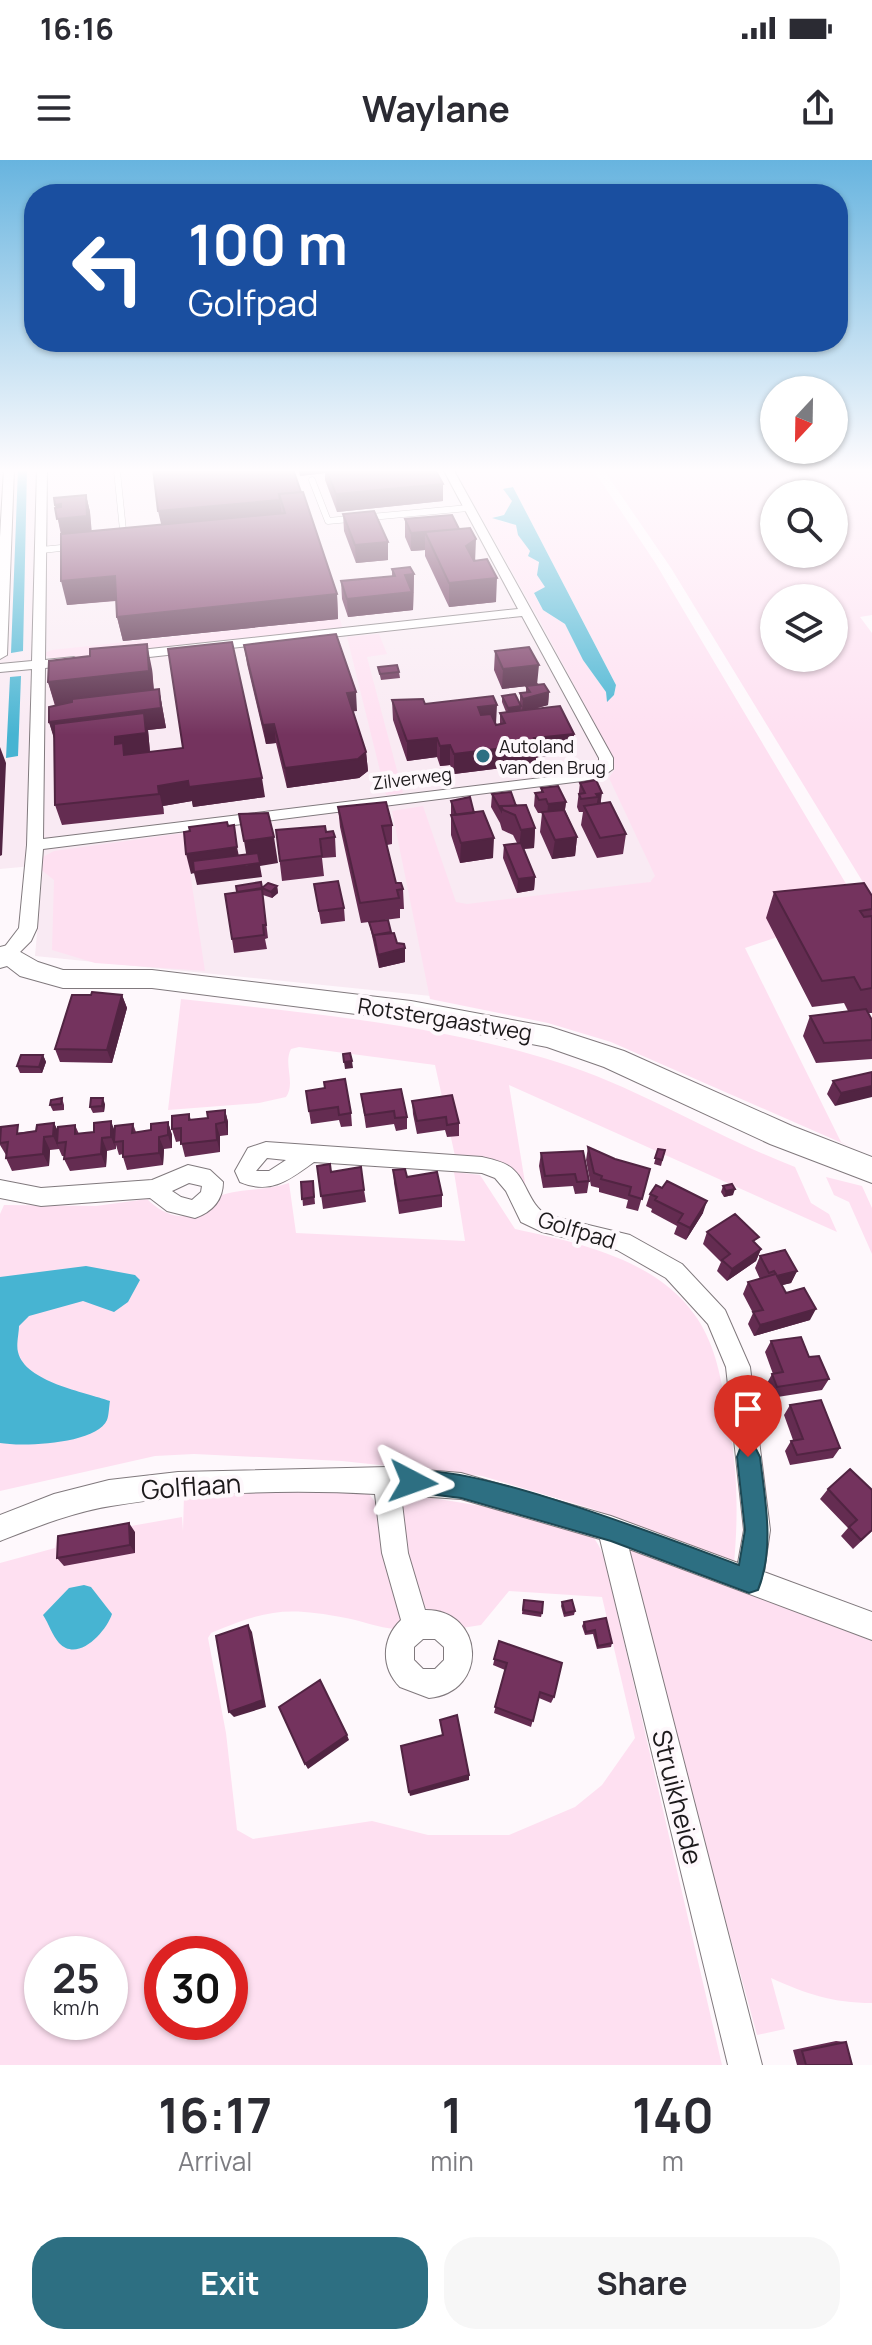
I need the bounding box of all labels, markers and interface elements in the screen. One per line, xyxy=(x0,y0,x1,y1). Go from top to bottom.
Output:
text: 16:16 xyxy=(40,8,114,49)
text: Waylane xyxy=(362,84,510,133)
icon: menu xyxy=(32,86,76,130)
icon: share xyxy=(796,86,840,130)
text: 100 m xyxy=(188,205,348,282)
icon: left xyxy=(56,216,160,320)
text: Golfpad xyxy=(188,278,318,327)
north arrow xyxy=(760,376,848,464)
map controls xyxy=(760,376,848,672)
button: search xyxy=(760,480,848,568)
button: layers xyxy=(760,584,848,672)
place label: Autoland van den Brug xyxy=(499,734,606,779)
marker: Autoland van den Brug xyxy=(474,747,492,765)
street label: Zilverweg xyxy=(371,761,453,795)
street label: Rotstergaastweg xyxy=(356,990,534,1048)
street label: Golfpad xyxy=(534,1204,620,1256)
pin xyxy=(714,1375,782,1457)
icon: arrive xyxy=(726,1387,770,1431)
position arrow xyxy=(371,1440,455,1524)
street label: Golflaan xyxy=(140,1465,242,1507)
street label: Struikheide xyxy=(644,1726,712,1868)
speed limit sign: 30 xyxy=(144,1936,248,2040)
text: 25 xyxy=(52,1950,100,2005)
text: km/h xyxy=(53,1994,99,2021)
text: 16:17 xyxy=(158,2082,272,2147)
text: 1 xyxy=(442,2082,463,2147)
text: 140 xyxy=(632,2082,714,2147)
text: Arrival xyxy=(178,2143,252,2179)
text: min xyxy=(430,2143,474,2179)
text: m xyxy=(662,2143,684,2179)
button: Exit xyxy=(32,2237,428,2329)
button: Share xyxy=(444,2237,840,2329)

